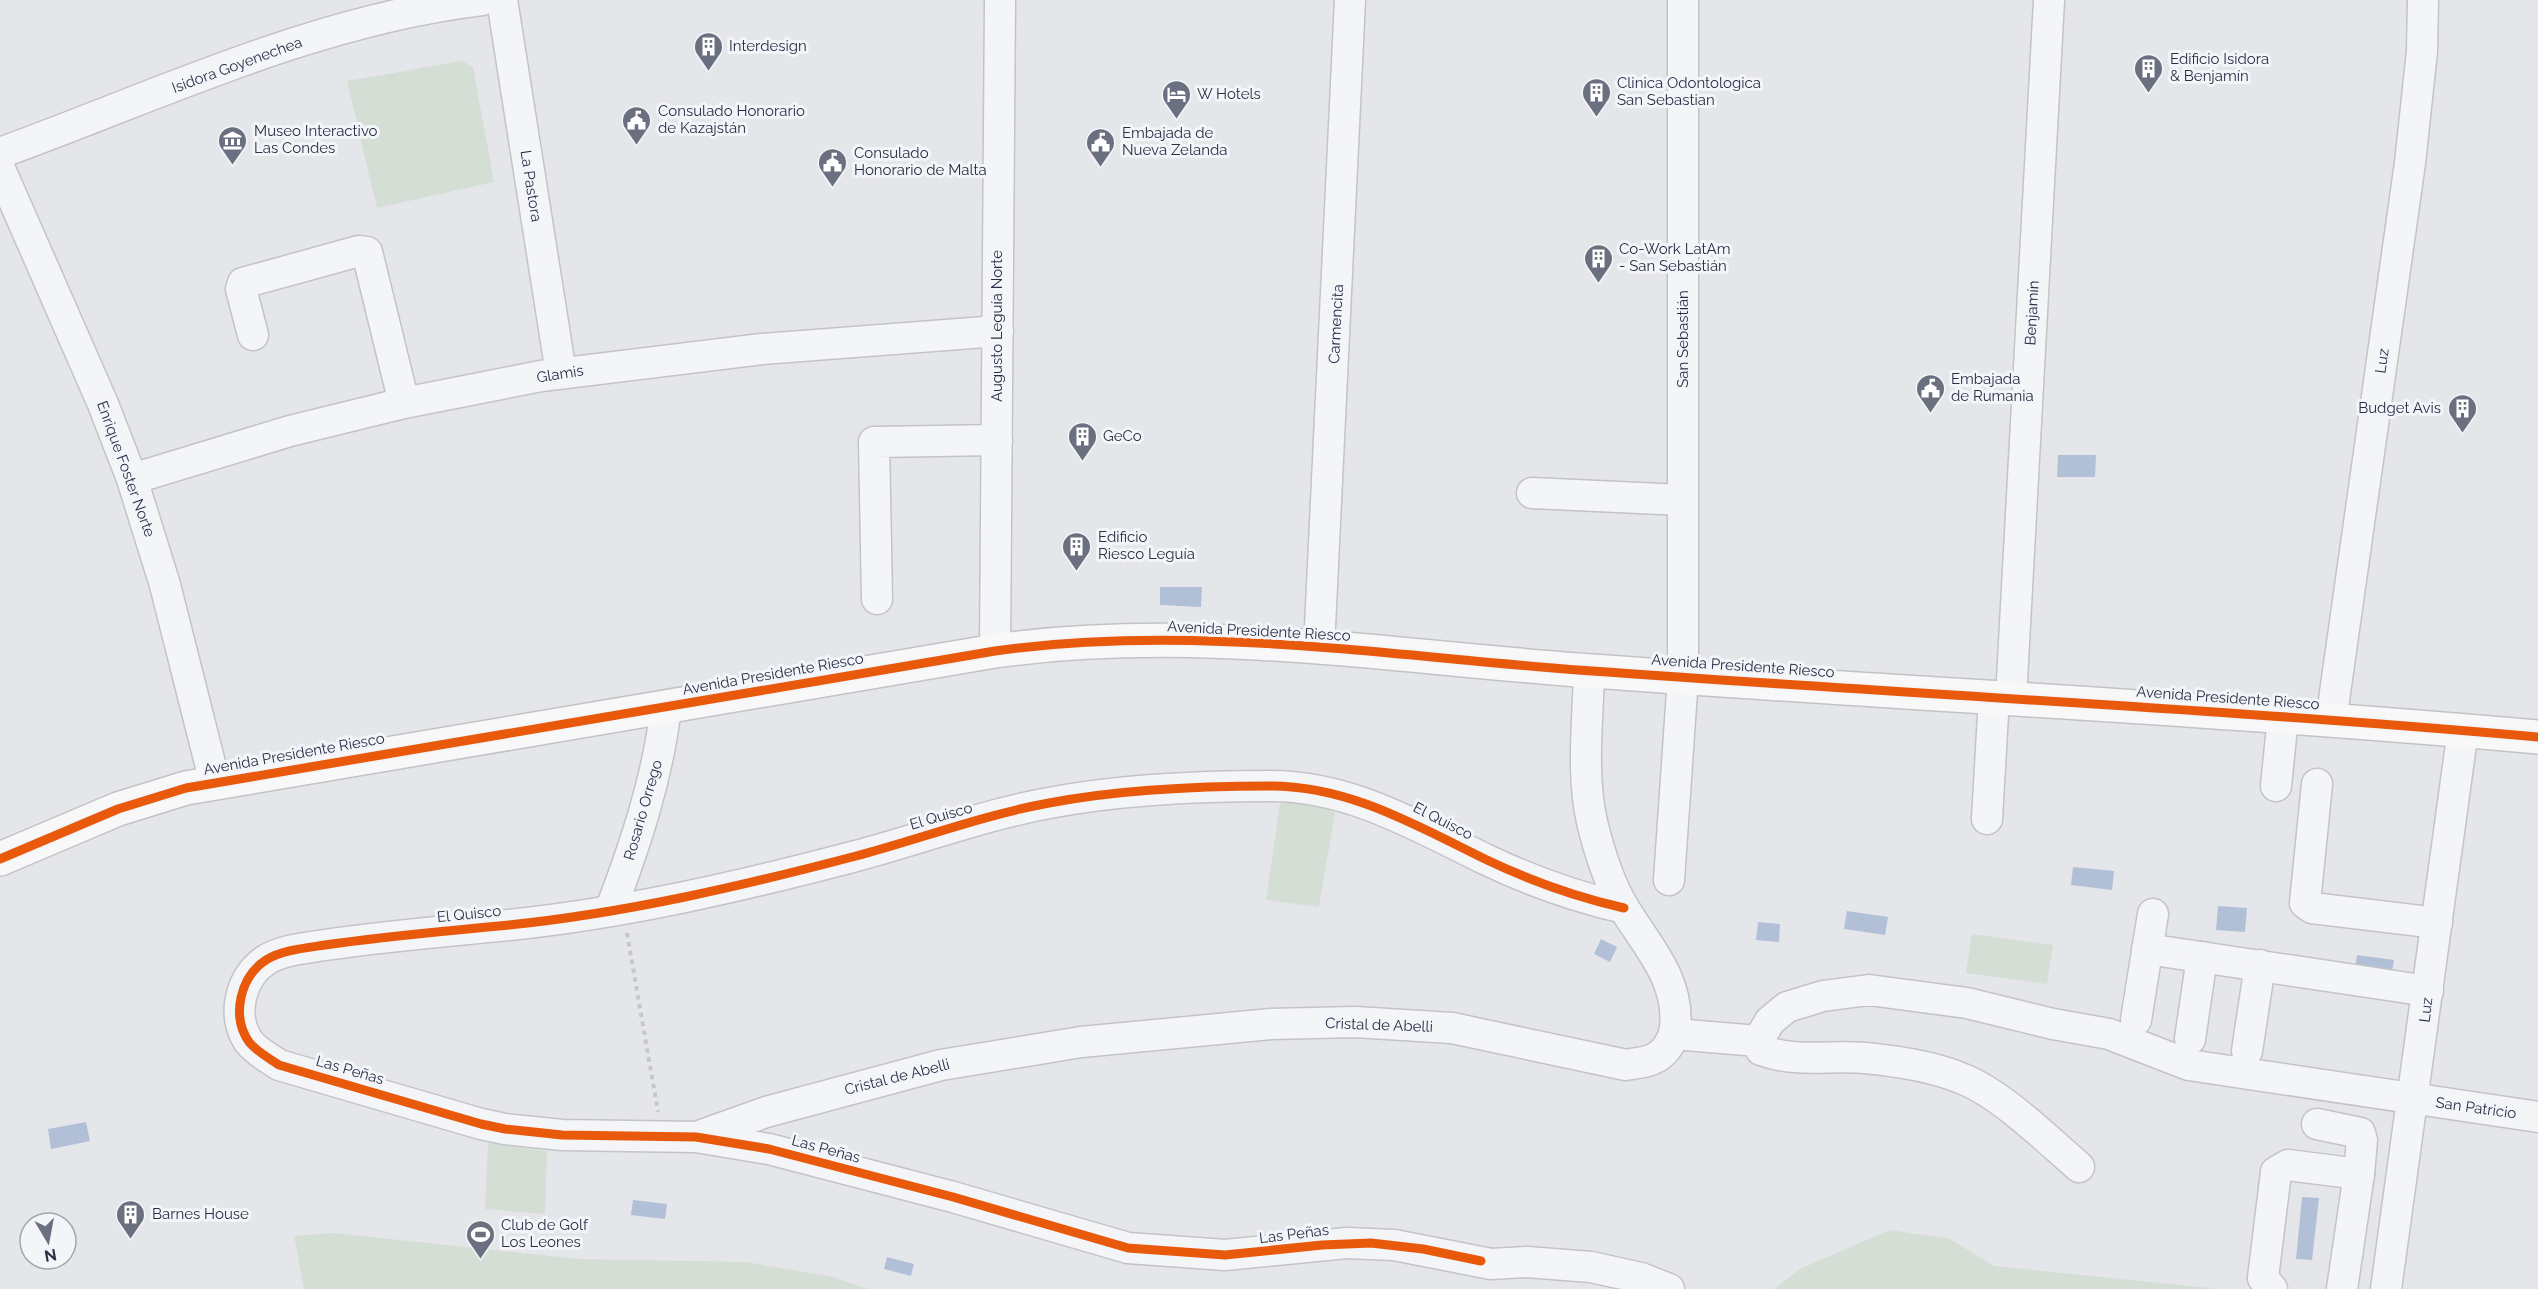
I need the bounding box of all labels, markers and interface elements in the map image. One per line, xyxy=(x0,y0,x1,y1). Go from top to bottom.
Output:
building icon: Interdesign xyxy=(692,30,724,72)
street label: Isidora Goyenechea xyxy=(169,33,305,97)
place label: Interdesign xyxy=(729,37,807,55)
place label: Edificio Isidora & Benjamín xyxy=(2170,50,2269,85)
building icon: Edificio Isidora & Benjamín xyxy=(2133,52,2165,94)
place label: Clinica Odontologica San Sebastian xyxy=(1617,74,1761,109)
building icon: Clinica Odontologica San Sebastian xyxy=(1580,76,1612,118)
hotel icon: W Hotels xyxy=(1160,78,1192,120)
place label: W Hotels xyxy=(1197,85,1261,103)
place label: Consulado Honorario de Kazajstán xyxy=(658,102,805,137)
public building icon: Consulado Honorario de Kazajstán xyxy=(621,104,653,146)
place label: Museo Interactivo Las Condes xyxy=(254,122,378,157)
museum icon: Museo Interactivo Las Condes xyxy=(217,124,249,166)
place label: Embajada de Nueva Zelanda xyxy=(1122,124,1227,159)
public building icon: Embajada de Nueva Zelanda xyxy=(1085,126,1117,168)
place label: Consulado Honorario de Malta xyxy=(854,144,987,179)
public building icon: Consulado Honorario de Malta xyxy=(817,146,849,188)
street label: La Pastora xyxy=(516,149,546,223)
place label: Co-Work LatAm - San Sebastián xyxy=(1619,240,1730,275)
building icon: Co-Work LatAm - San Sebastián xyxy=(1582,242,1614,284)
street label: Augusto Leguía Norte xyxy=(988,250,1006,402)
street label: Benjamín xyxy=(2021,280,2043,346)
street label: Carmencita xyxy=(1325,284,1347,364)
street label: San Sebastián xyxy=(1674,290,1692,388)
street label: Luz xyxy=(2371,347,2393,375)
street label: Glamis xyxy=(535,361,585,387)
place label: Embajada de Rumania xyxy=(1951,370,2034,405)
public building icon: Embajada de Rumania xyxy=(1914,372,1946,414)
building icon: Budget Avis xyxy=(2446,392,2478,434)
street label: Enrique Foster Norte xyxy=(93,399,159,540)
place label: Budget Avis xyxy=(2358,399,2441,417)
building icon: GeCo xyxy=(1066,420,1098,462)
place label: GeCo xyxy=(1103,427,1142,445)
place label: Edificio Riesco Leguía xyxy=(1098,528,1195,563)
building icon: Edificio Riesco Leguía xyxy=(1061,530,1093,572)
street label: Avenida Presidente Riesco xyxy=(1167,617,1351,645)
street label: Avenida Presidente Riesco xyxy=(681,649,865,699)
street label: Avenida Presidente Riesco xyxy=(1651,651,1835,681)
street label: Avenida Presidente Riesco xyxy=(2136,683,2320,713)
street label: Avenida Presidente Riesco xyxy=(202,729,386,779)
street label: Rosario Orrego xyxy=(620,758,666,862)
street label: El Quisco xyxy=(908,798,974,834)
street label: El Quisco xyxy=(1410,798,1476,844)
street label: El Quisco xyxy=(436,902,502,926)
street label: Luz xyxy=(2416,996,2436,1024)
street label: Cristal de Abelli xyxy=(1325,1014,1433,1036)
street label: Las Peñas xyxy=(314,1052,386,1088)
street label: Cristal de Abelli xyxy=(842,1055,952,1099)
street label: San Patricio xyxy=(2435,1093,2518,1123)
street label: Las Peñas xyxy=(790,1131,862,1167)
building icon: Barnes House xyxy=(115,1198,147,1240)
place label: Barnes House xyxy=(152,1205,249,1223)
north arrow xyxy=(18,1211,78,1271)
place label: Club de Golf Los Leones xyxy=(501,1216,589,1251)
sports icon: Club de Golf Los Leones xyxy=(464,1218,496,1260)
street label: Las Peñas xyxy=(1258,1221,1330,1247)
text: N xyxy=(43,1245,58,1266)

